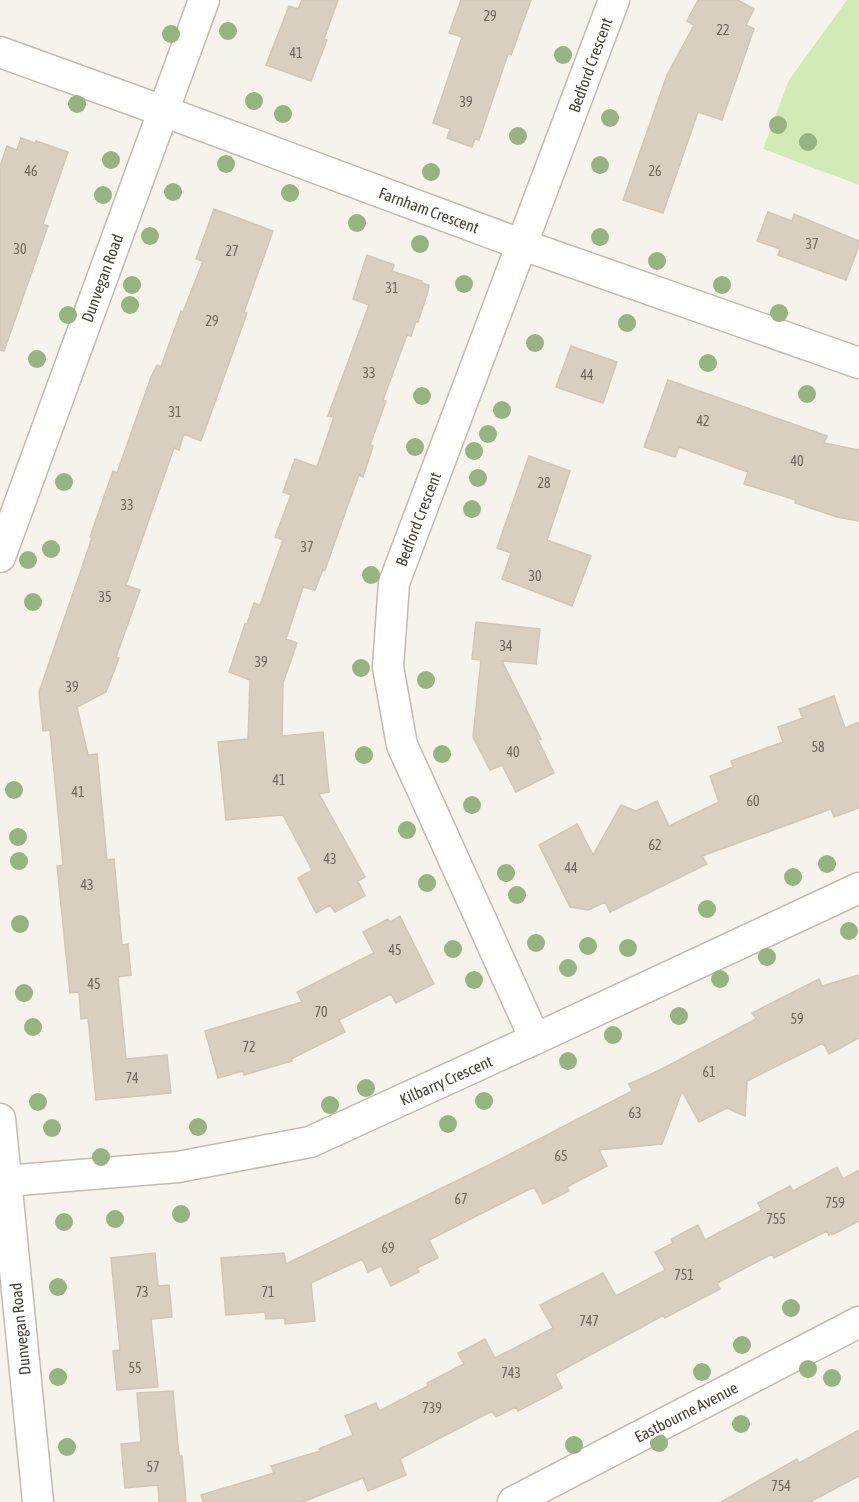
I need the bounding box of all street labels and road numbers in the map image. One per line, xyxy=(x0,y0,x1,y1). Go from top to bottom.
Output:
street label: Bedford Crescent xyxy=(565,15,616,115)
street label: Farnham Crescent xyxy=(376,184,482,237)
street label: Dunvegan Road xyxy=(78,231,127,325)
street label: Bedford Crescent xyxy=(392,469,444,569)
street label: Kilbarry Crescent xyxy=(397,1051,496,1109)
street label: Dunvegan Road xyxy=(6,1282,35,1376)
street label: Eastbourne Avenue xyxy=(631,1378,741,1446)

